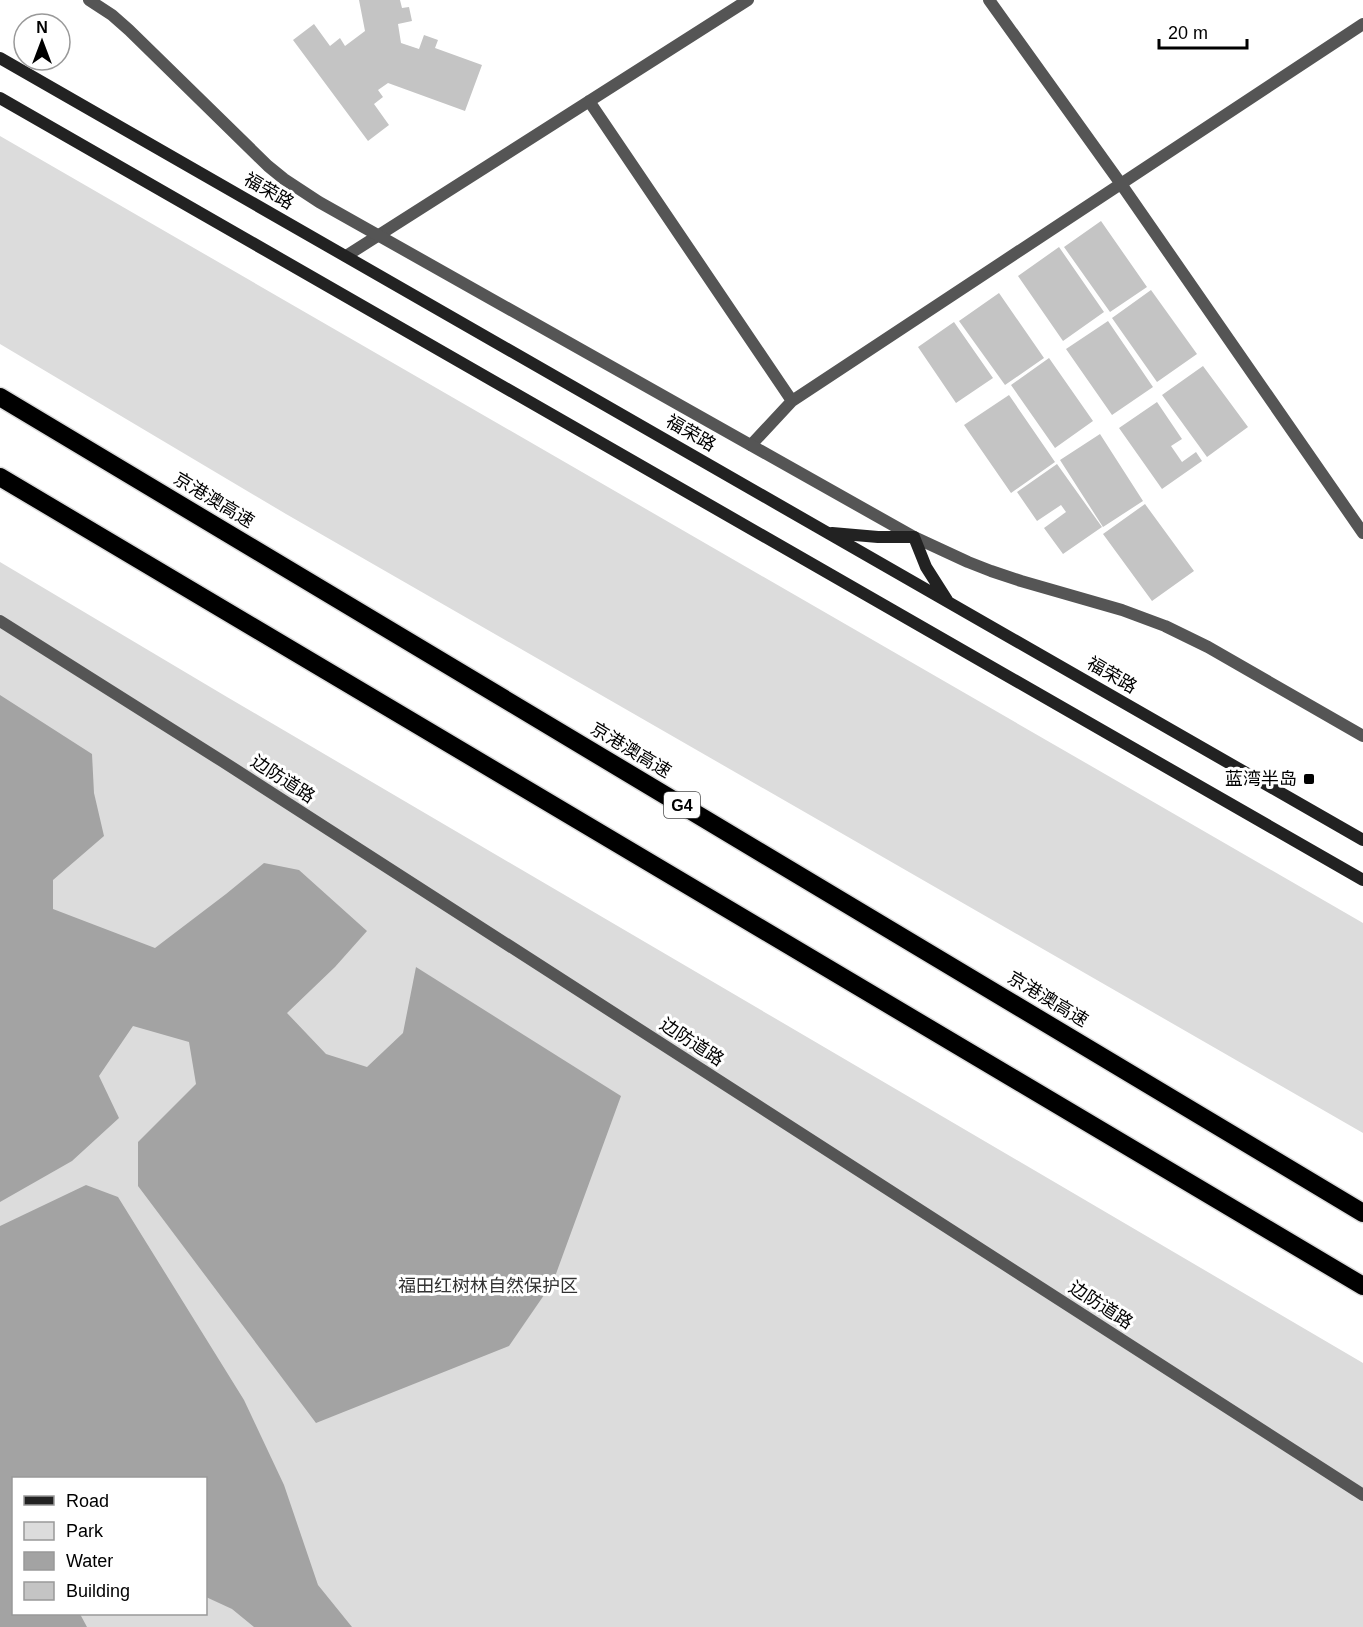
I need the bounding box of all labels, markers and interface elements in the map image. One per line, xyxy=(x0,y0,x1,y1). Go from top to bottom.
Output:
north arrow xyxy=(12,12,72,72)
scale bar xyxy=(1159,12,1248,50)
text: N xyxy=(36,19,48,36)
text: 20 m xyxy=(1168,23,1208,43)
street label: 福荣路 xyxy=(241,169,297,213)
street label: 福荣路 xyxy=(663,411,719,455)
street label: 京港澳高速 xyxy=(170,468,258,532)
street label: 福荣路 xyxy=(1084,653,1140,697)
street label: 京港澳高速 xyxy=(587,718,675,782)
street label: 边防道路 xyxy=(247,751,319,807)
place label: 蓝湾半岛 xyxy=(1225,769,1297,789)
marker: 蓝湾半岛 xyxy=(1302,772,1316,786)
road number: G4 xyxy=(664,792,700,818)
street label: 京港澳高速 xyxy=(1004,967,1092,1031)
street label: 边防道路 xyxy=(656,1014,728,1070)
park label: 福田红树林自然保护区 xyxy=(398,1276,578,1296)
street label: 边防道路 xyxy=(1065,1277,1137,1333)
legend xyxy=(12,1477,207,1615)
text: Road xyxy=(66,1491,109,1511)
text: Park xyxy=(66,1521,104,1541)
text: Water xyxy=(66,1551,113,1571)
text: Building xyxy=(66,1581,130,1601)

